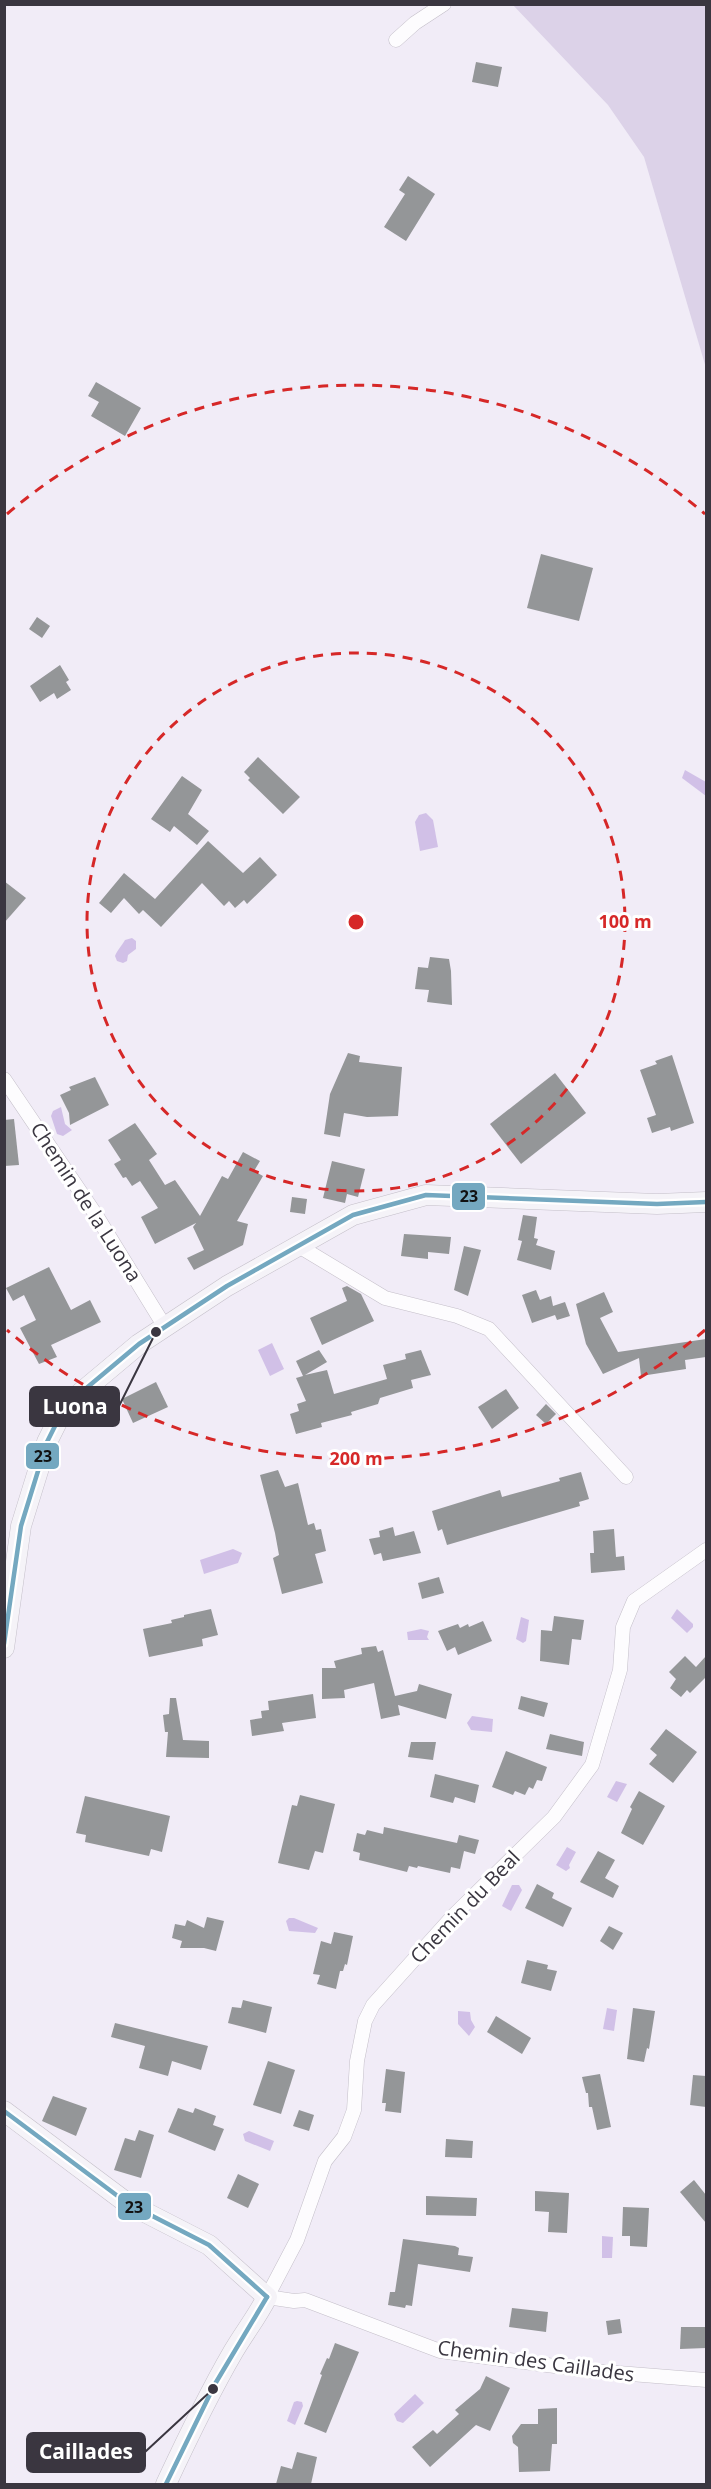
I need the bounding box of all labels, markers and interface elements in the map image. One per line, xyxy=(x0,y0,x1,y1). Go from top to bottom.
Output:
text: 100 m xyxy=(598,909,652,933)
centre of rings xyxy=(346,912,366,932)
street label: Chemin de la Luona xyxy=(25,1117,148,1287)
line badge: 23 xyxy=(451,1182,486,1211)
text: 23 xyxy=(460,1185,478,1207)
callout: Luona xyxy=(30,1387,119,1426)
text: Luona xyxy=(42,1392,108,1420)
line badge: 23 xyxy=(25,1442,60,1470)
text: 23 xyxy=(34,1445,52,1467)
text: 200 m xyxy=(329,1446,383,1470)
street label: Chemin du Beal xyxy=(404,1844,525,1969)
line badge: 23 xyxy=(117,2192,152,2221)
text: 23 xyxy=(125,2196,143,2218)
street label: Chemin des Caillades xyxy=(436,2333,636,2388)
callout: Caillades xyxy=(27,2433,145,2472)
text: Caillades xyxy=(39,2437,133,2465)

